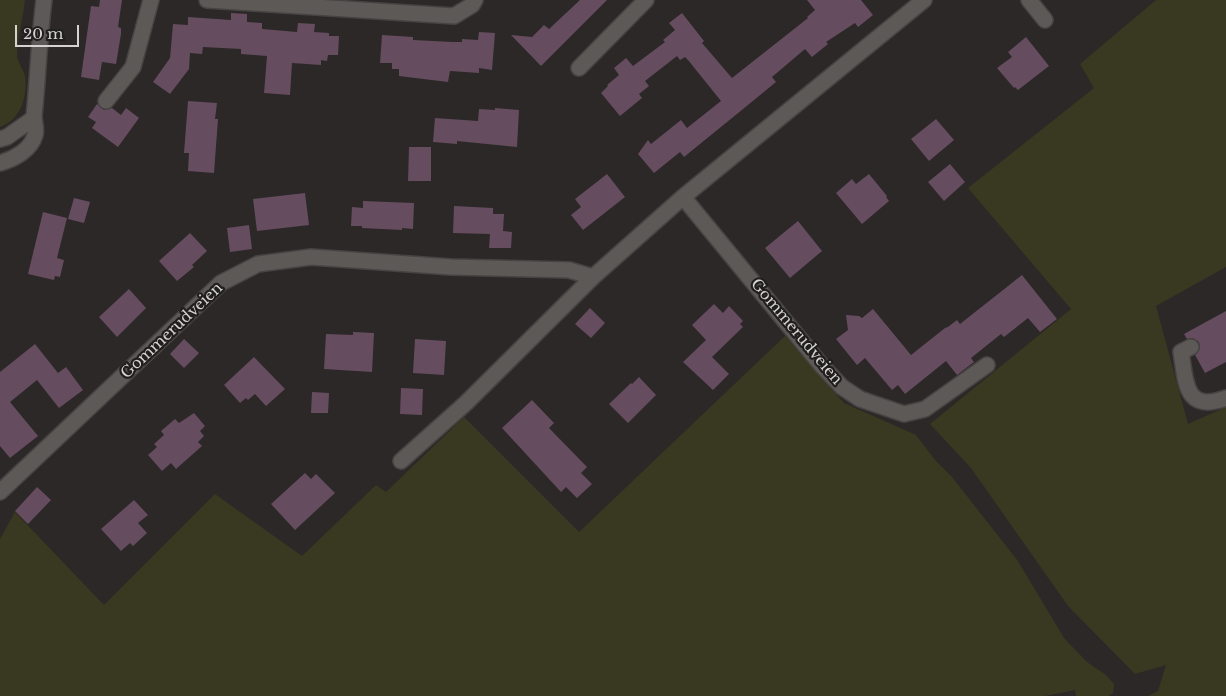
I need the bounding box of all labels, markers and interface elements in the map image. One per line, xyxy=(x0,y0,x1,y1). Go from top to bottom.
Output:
scale bar xyxy=(18,15,81,47)
text: 20 m xyxy=(23,24,63,43)
street label: Gommerudveien xyxy=(747,276,845,388)
street label: Gommerudveien xyxy=(117,279,227,383)

